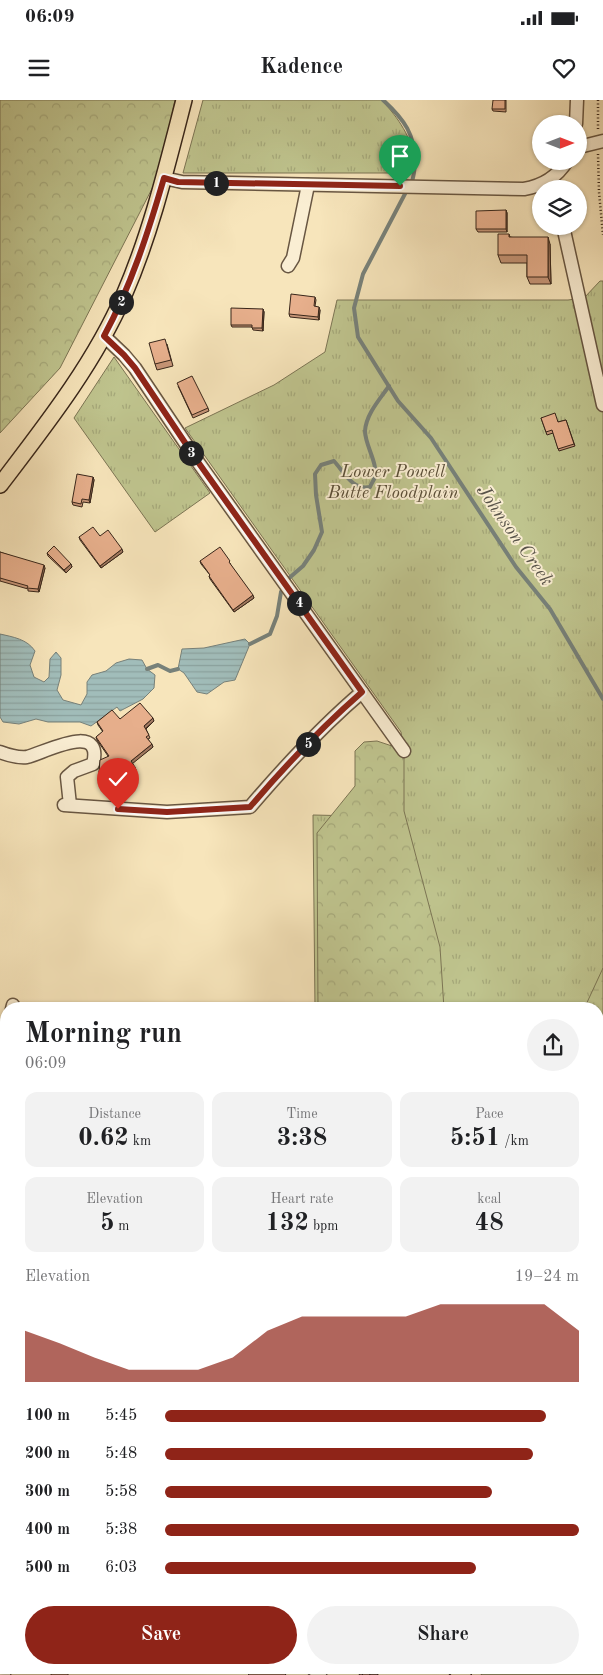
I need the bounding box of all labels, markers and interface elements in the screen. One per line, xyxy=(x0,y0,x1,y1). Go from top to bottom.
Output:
text: 06:09 xyxy=(25,8,74,27)
icon: menu xyxy=(25,54,53,82)
icon: heart xyxy=(550,54,578,82)
text: Kadence xyxy=(260,56,343,78)
north arrow xyxy=(532,115,588,170)
map controls xyxy=(532,115,587,235)
pin xyxy=(379,135,421,186)
icon: arrive xyxy=(386,142,414,170)
pin: 1 xyxy=(204,170,228,196)
text: 1 xyxy=(212,176,221,190)
button: layers xyxy=(532,180,587,235)
pin: 2 xyxy=(108,290,134,314)
text: 2 xyxy=(117,295,126,309)
pin: 3 xyxy=(178,440,204,466)
text: 3 xyxy=(187,446,196,460)
park label: Lower Powell Butte Floodplain xyxy=(326,463,459,502)
water label: Johnson Creek xyxy=(472,482,556,590)
pin: 4 xyxy=(286,590,312,616)
text: 4 xyxy=(295,596,304,610)
pin: 5 xyxy=(296,732,320,756)
text: 5 xyxy=(304,737,313,751)
pin xyxy=(97,758,139,809)
icon: check xyxy=(104,765,132,793)
button: share xyxy=(527,1019,579,1071)
text: Morning run xyxy=(25,1021,182,1049)
text: 06:09 xyxy=(25,1056,67,1072)
text: Distance xyxy=(88,1107,141,1121)
text: Time xyxy=(286,1107,318,1121)
text: Pace xyxy=(475,1107,504,1121)
text: 0.62 xyxy=(78,1126,129,1151)
text: 3:38 xyxy=(277,1126,327,1151)
text: 5:51 xyxy=(450,1126,500,1151)
text: km xyxy=(129,1134,151,1148)
text: /km xyxy=(500,1134,529,1148)
text: Elevation xyxy=(86,1192,143,1206)
text: Heart rate xyxy=(271,1192,333,1206)
text: kcal xyxy=(477,1192,501,1206)
text: 5 xyxy=(100,1211,114,1236)
text: 132 xyxy=(266,1211,309,1236)
text: 48 xyxy=(475,1211,504,1236)
text: m xyxy=(114,1219,129,1233)
text: bpm xyxy=(309,1219,338,1233)
text: Elevation xyxy=(25,1269,90,1285)
text: 19–24 m xyxy=(515,1269,579,1285)
text: 100 m xyxy=(25,1408,70,1424)
text: 5:45 xyxy=(105,1408,137,1424)
text: 200 m xyxy=(25,1446,70,1462)
text: 5:48 xyxy=(105,1446,137,1462)
text: 300 m xyxy=(25,1484,70,1500)
text: 5:58 xyxy=(105,1484,137,1500)
text: 400 m xyxy=(25,1522,70,1538)
text: 5:38 xyxy=(105,1522,137,1538)
text: 500 m xyxy=(25,1560,70,1576)
text: 6:03 xyxy=(105,1560,137,1576)
button: Save xyxy=(25,1606,297,1664)
button: Share xyxy=(307,1606,579,1664)

